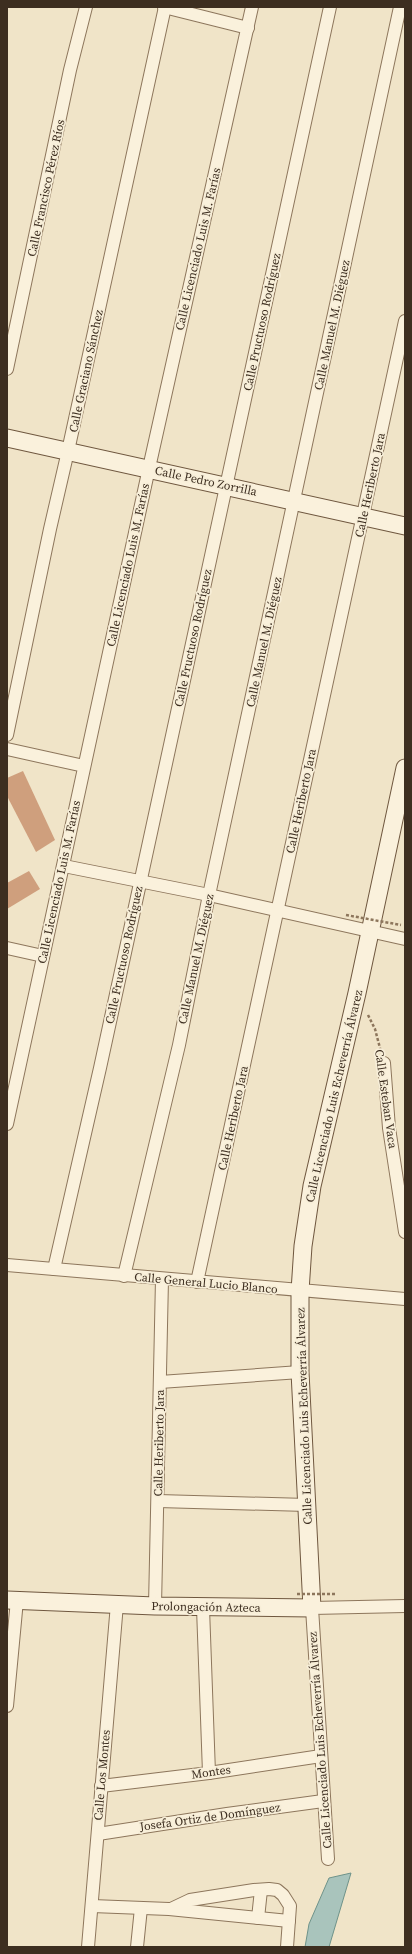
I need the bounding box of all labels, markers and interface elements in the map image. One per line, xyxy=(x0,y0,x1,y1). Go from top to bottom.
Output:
street label: Calle Francisco Pérez Ríos xyxy=(24,118,68,258)
street label: Calle Licenciado Luis M. Farías xyxy=(171,166,225,332)
street label: Calle Fructuoso Rodríguez xyxy=(240,251,285,392)
street label: Calle Manuel M. Diéguez xyxy=(310,258,354,392)
street label: Calle Graciano Sánchez xyxy=(65,308,107,434)
street label: Calle Heriberto Jara xyxy=(351,430,389,539)
street label: Calle Pedro Zorrilla xyxy=(154,462,259,500)
street label: Calle Licenciado Luis M. Farías xyxy=(103,482,153,648)
street label: Calle Fructuoso Rodríguez xyxy=(171,567,216,708)
street label: Calle Manuel M. Diéguez xyxy=(242,575,286,709)
street label: Calle Heriberto Jara xyxy=(282,746,320,855)
street label: Calle Licenciado Luis M. Farías xyxy=(34,799,84,965)
street label: Calle Fructuoso Rodríguez xyxy=(102,884,147,1025)
street label: Calle Manuel M. Diéguez xyxy=(174,892,218,1026)
street label: Calle Licenciado Luis Echeverría Álvarez xyxy=(302,988,366,1204)
street label: Calle Esteban Vaca xyxy=(371,1048,401,1150)
street label: Calle Heriberto Jara xyxy=(214,1063,252,1172)
street label: Calle General Lucio Blanco xyxy=(134,1269,279,1297)
street label: Calle Licenciado Luis Echeverría Álvarez xyxy=(292,1306,316,1525)
street label: Calle Heriberto Jara xyxy=(150,1389,168,1496)
street label: Prolongación Azteca xyxy=(151,1598,262,1616)
street label: Calle Licenciado Luis Echeverría Álvarez xyxy=(304,1630,336,1849)
street label: Calle Los Montes xyxy=(90,1729,114,1821)
street label: Montes xyxy=(190,1761,232,1783)
street label: Josefa Ortiz de Domínguez xyxy=(138,1799,282,1835)

